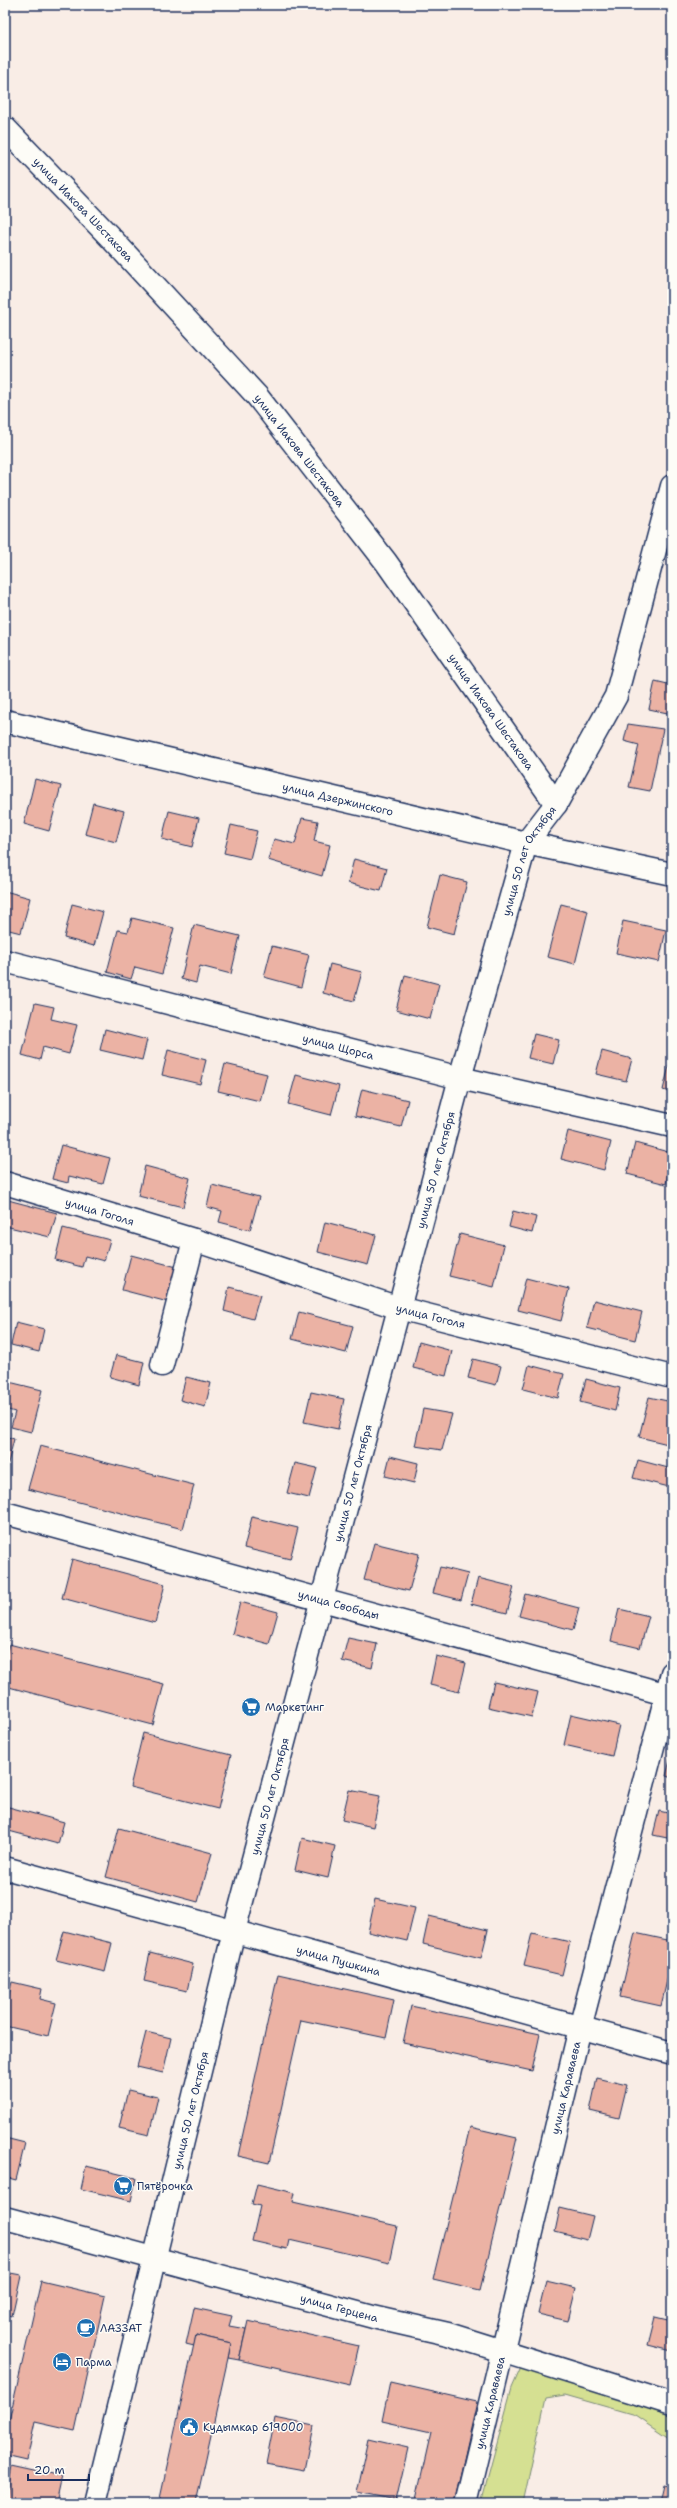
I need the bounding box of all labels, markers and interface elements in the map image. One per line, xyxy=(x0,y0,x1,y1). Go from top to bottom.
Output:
street label: улица Иакова Шестакова xyxy=(29,154,136,265)
street label: улица Иакова Шестакова xyxy=(250,391,348,511)
street label: улица Иакова Шестакова xyxy=(445,651,537,773)
street label: улица Дзержинского xyxy=(281,779,395,820)
street label: улица 50 лет Октября xyxy=(499,803,560,918)
street label: улица Щорса xyxy=(301,1031,375,1064)
street label: улица 50 лет Октября xyxy=(413,1110,459,1230)
street label: улица Гоголя xyxy=(63,1195,136,1230)
street label: улица Гоголя xyxy=(394,1300,467,1332)
street label: улица 50 лет Октября xyxy=(330,1423,376,1544)
street label: улица Свободы xyxy=(296,1587,381,1623)
supermarket icon: Маркетинг xyxy=(240,1696,262,1718)
place label: Маркетинг xyxy=(265,1700,324,1715)
street label: улица 50 лет Октября xyxy=(247,1736,293,1857)
street label: улица Пушкина xyxy=(295,1942,382,1980)
street label: улица Караваева xyxy=(548,2040,585,2136)
street label: улица 50 лет Октября xyxy=(169,2050,212,2171)
supermarket icon: Пятёрочка xyxy=(112,2175,134,2197)
place label: Пятёрочка xyxy=(137,2179,193,2194)
street label: улица Герцена xyxy=(298,2291,379,2326)
cafe icon: ЛАЗЗАТ xyxy=(75,2317,97,2339)
place label: ЛАЗЗАТ xyxy=(100,2321,142,2336)
hotel icon: Парма xyxy=(51,2351,73,2373)
place label: Парма xyxy=(76,2355,112,2370)
street label: улица Караваева xyxy=(472,2355,509,2451)
public building icon: Кудымкар 619000 xyxy=(178,2416,200,2438)
place label: Кудымкар 619000 xyxy=(203,2420,303,2435)
scale bar xyxy=(28,2456,89,2482)
text: 20 m xyxy=(34,2462,65,2478)

